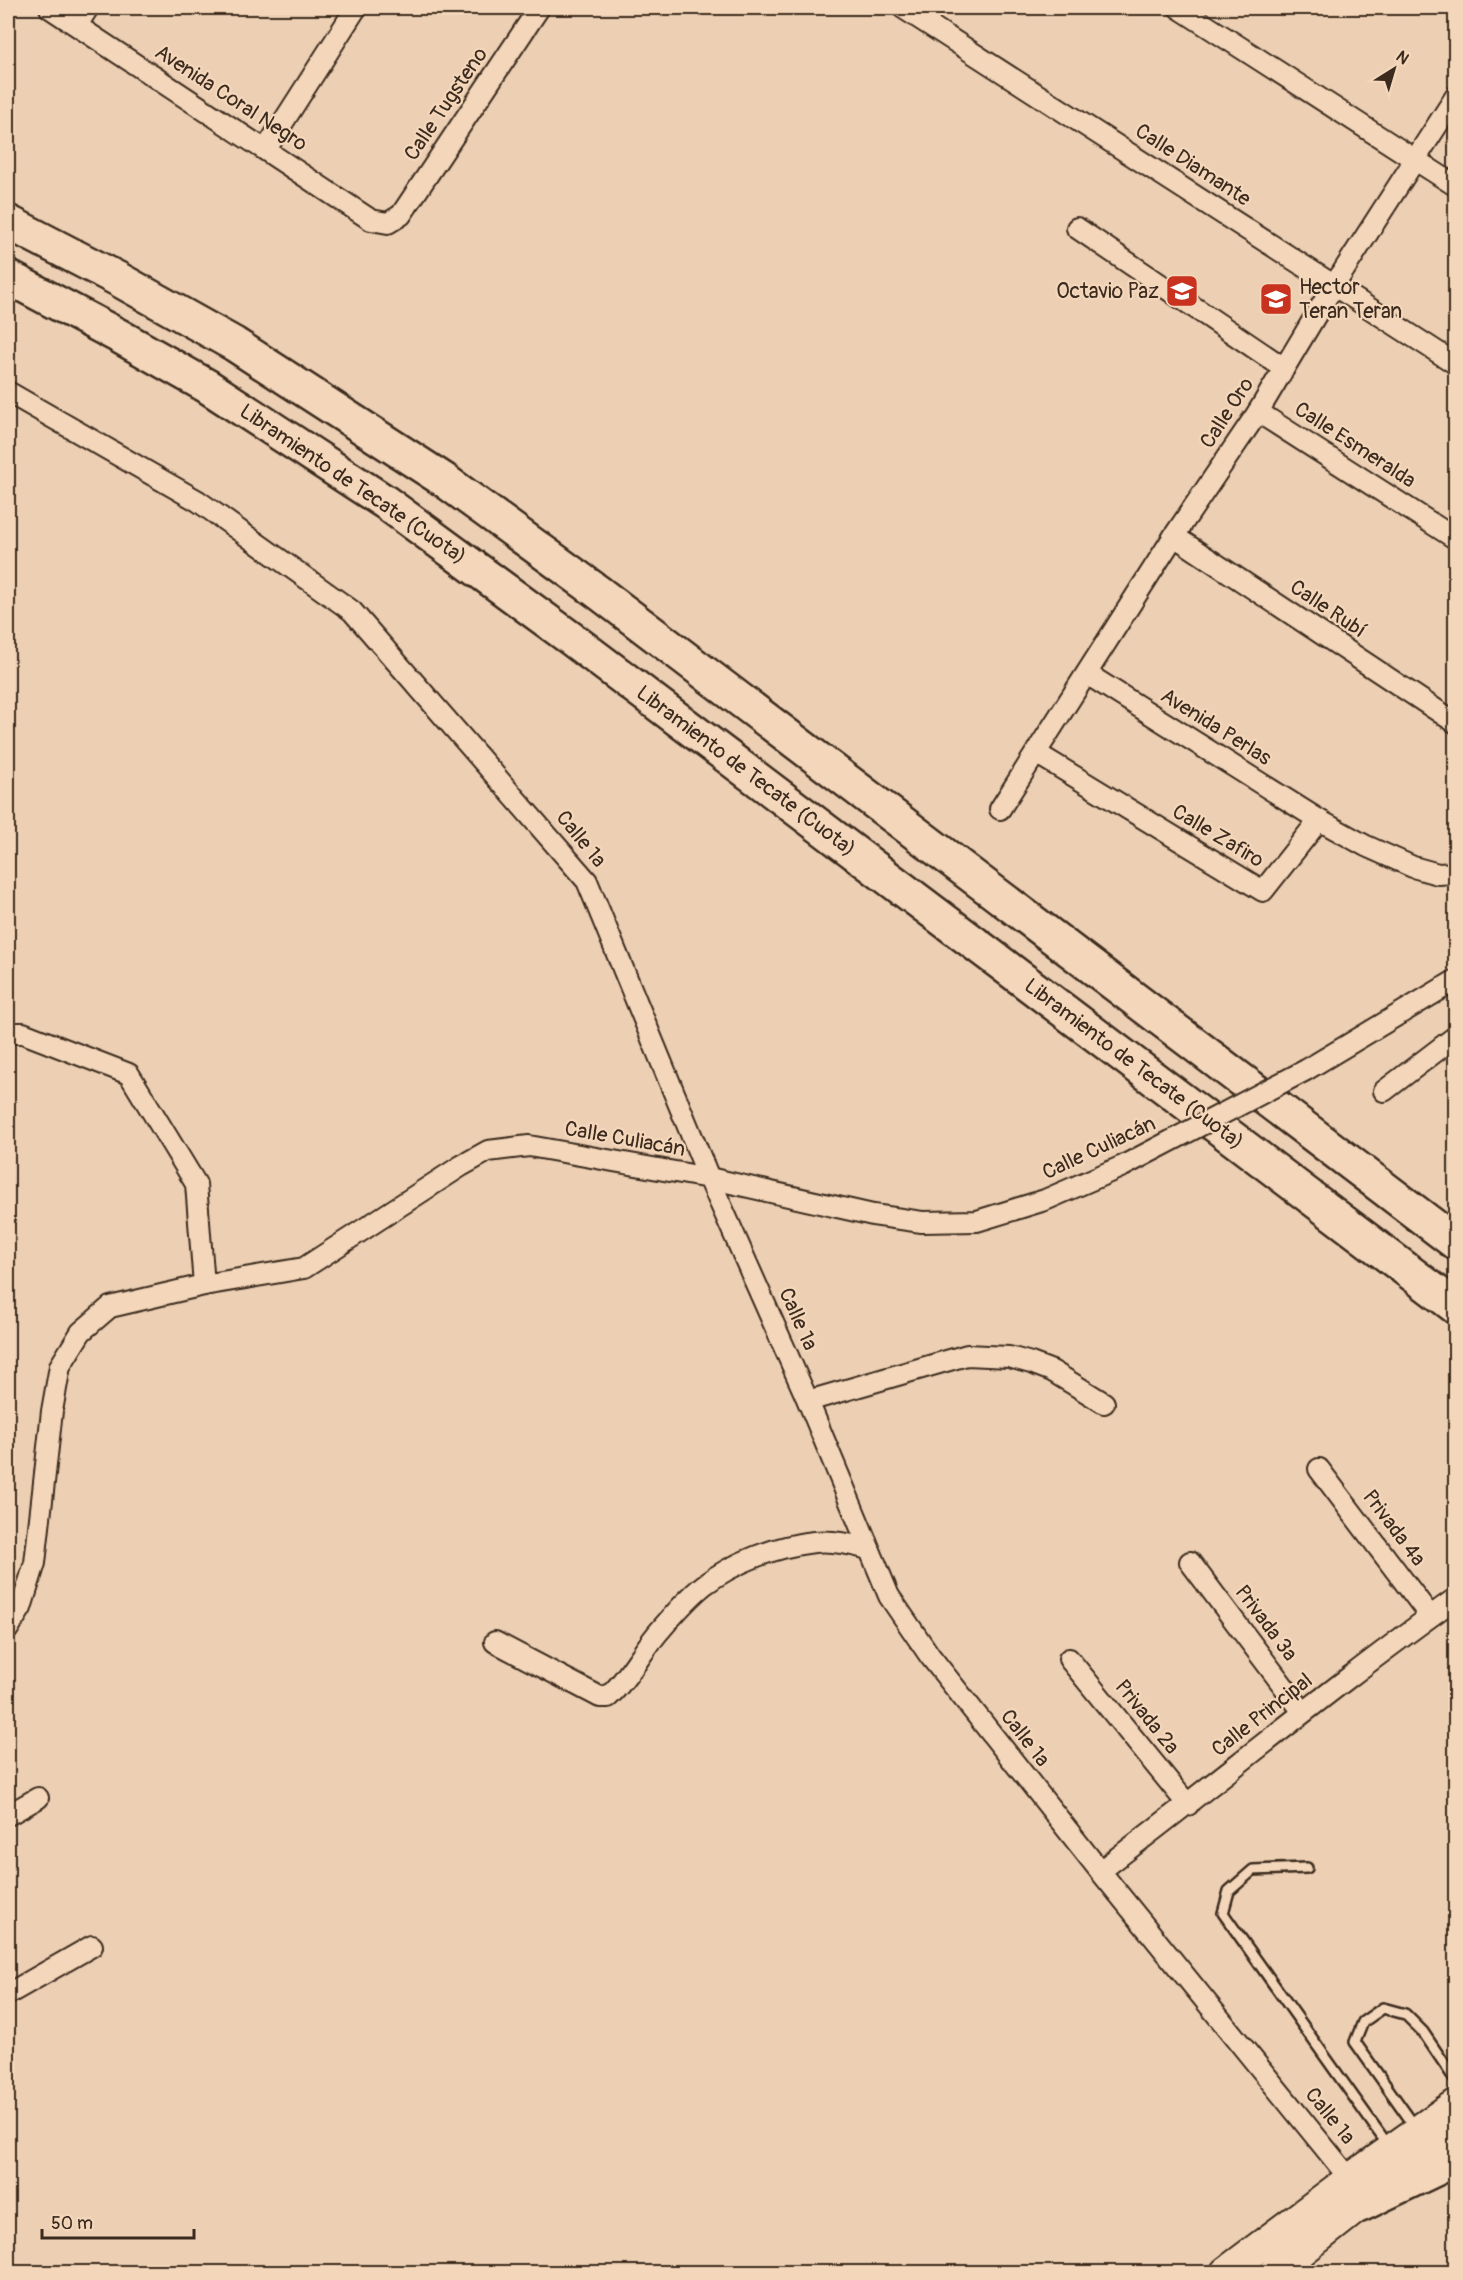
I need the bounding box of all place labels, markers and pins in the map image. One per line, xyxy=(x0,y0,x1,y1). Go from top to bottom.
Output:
school or university icon: Octavio Paz xyxy=(1164,273,1200,309)
place label: Hector Teran Teran xyxy=(1299,274,1402,325)
place label: Octavio Paz xyxy=(1056,278,1159,305)
school or university icon: Hector Teran Teran xyxy=(1258,281,1294,317)

